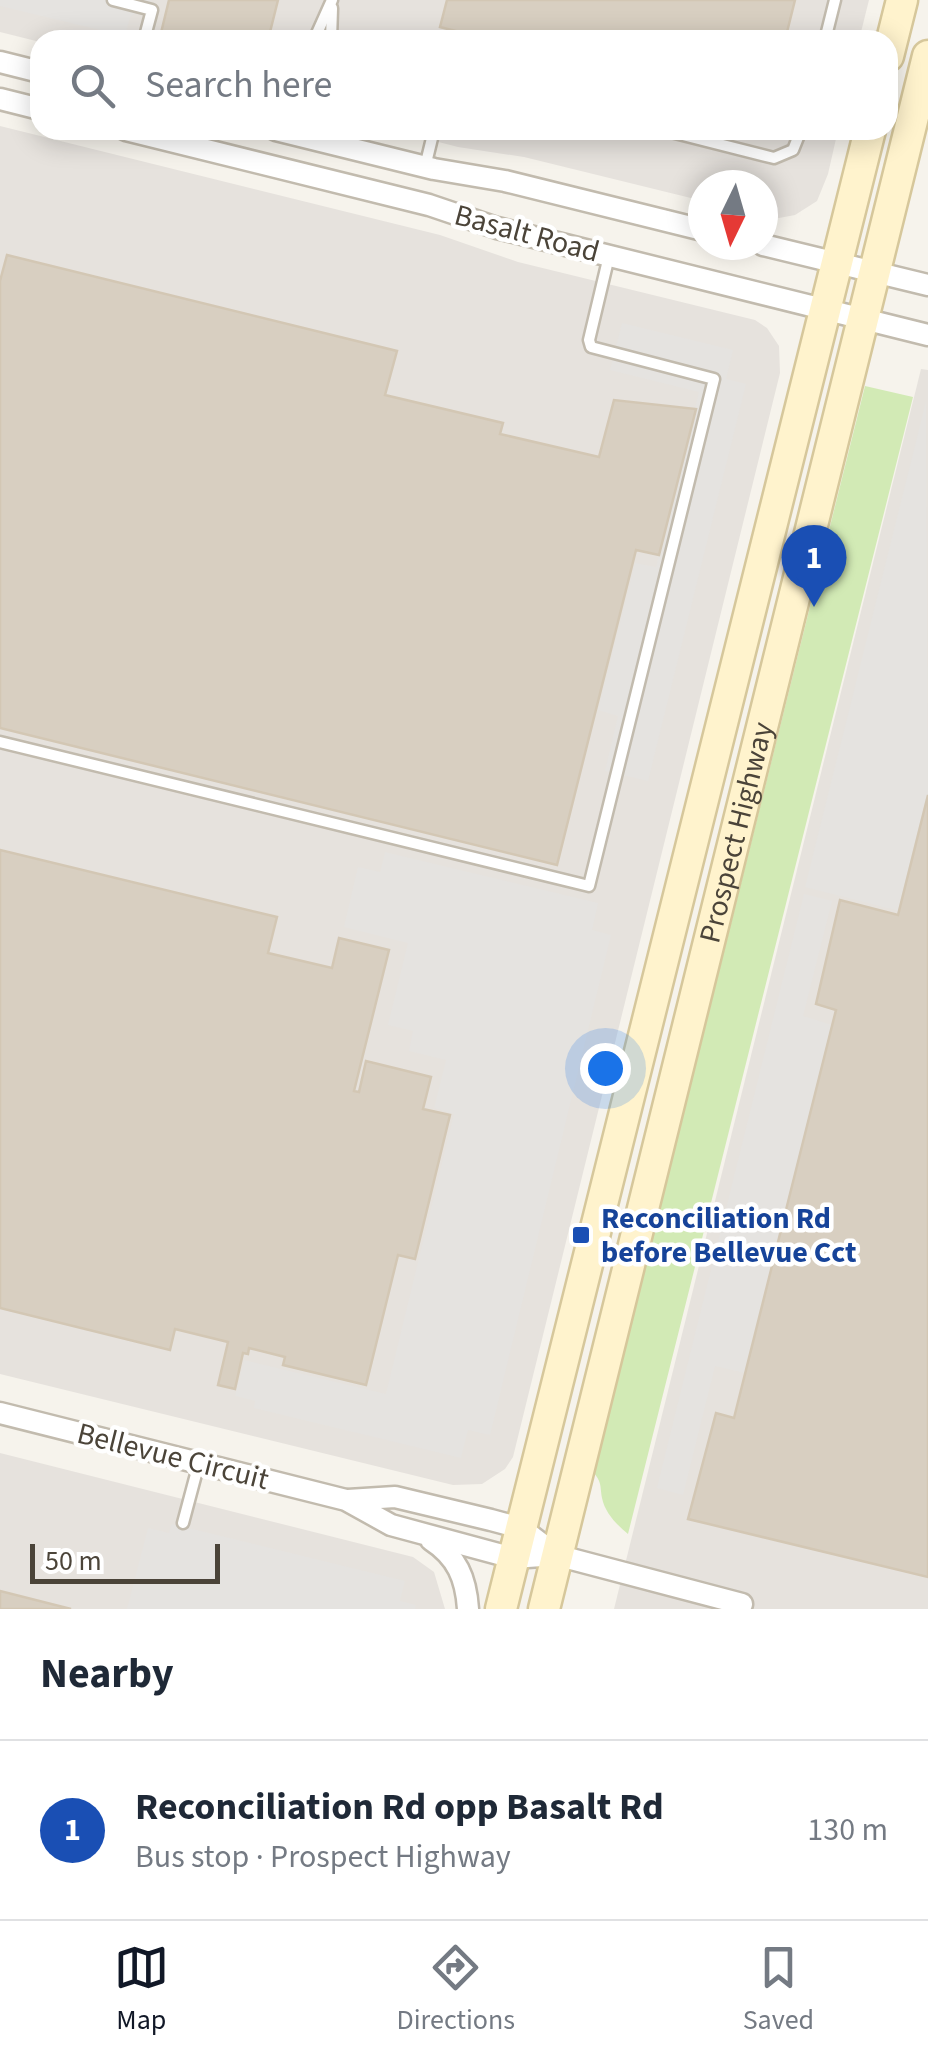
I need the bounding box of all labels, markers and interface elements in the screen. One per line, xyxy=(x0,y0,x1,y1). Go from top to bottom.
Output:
search box xyxy=(30,30,898,140)
icon: search xyxy=(65,58,120,113)
text: Search here xyxy=(145,58,332,112)
north arrow xyxy=(688,170,778,260)
street label: Basalt Road xyxy=(450,193,604,273)
pin: 1 xyxy=(782,524,846,607)
street label: Prospect Highway xyxy=(689,718,784,947)
your location xyxy=(580,1043,631,1094)
place label: Reconciliation Rd before Bellevue Cct xyxy=(601,1197,857,1274)
marker: Reconciliation Rd before Bellevue Cct xyxy=(570,1224,592,1246)
street label: Bellevue Circuit xyxy=(72,1412,273,1501)
scale bar xyxy=(30,1539,220,1584)
text: 50 m xyxy=(45,1541,102,1581)
text: Nearby xyxy=(40,1644,174,1704)
text: Reconciliation Rd opp Basalt Rd xyxy=(135,1780,664,1834)
text: 1 xyxy=(64,1807,81,1853)
text: 130 m xyxy=(807,1807,888,1853)
text: Bus stop · Prospect Highway xyxy=(135,1834,511,1880)
tab: Map xyxy=(114,1940,169,2040)
tab: Directions xyxy=(397,1940,515,2040)
tab: Saved xyxy=(743,1940,814,2040)

